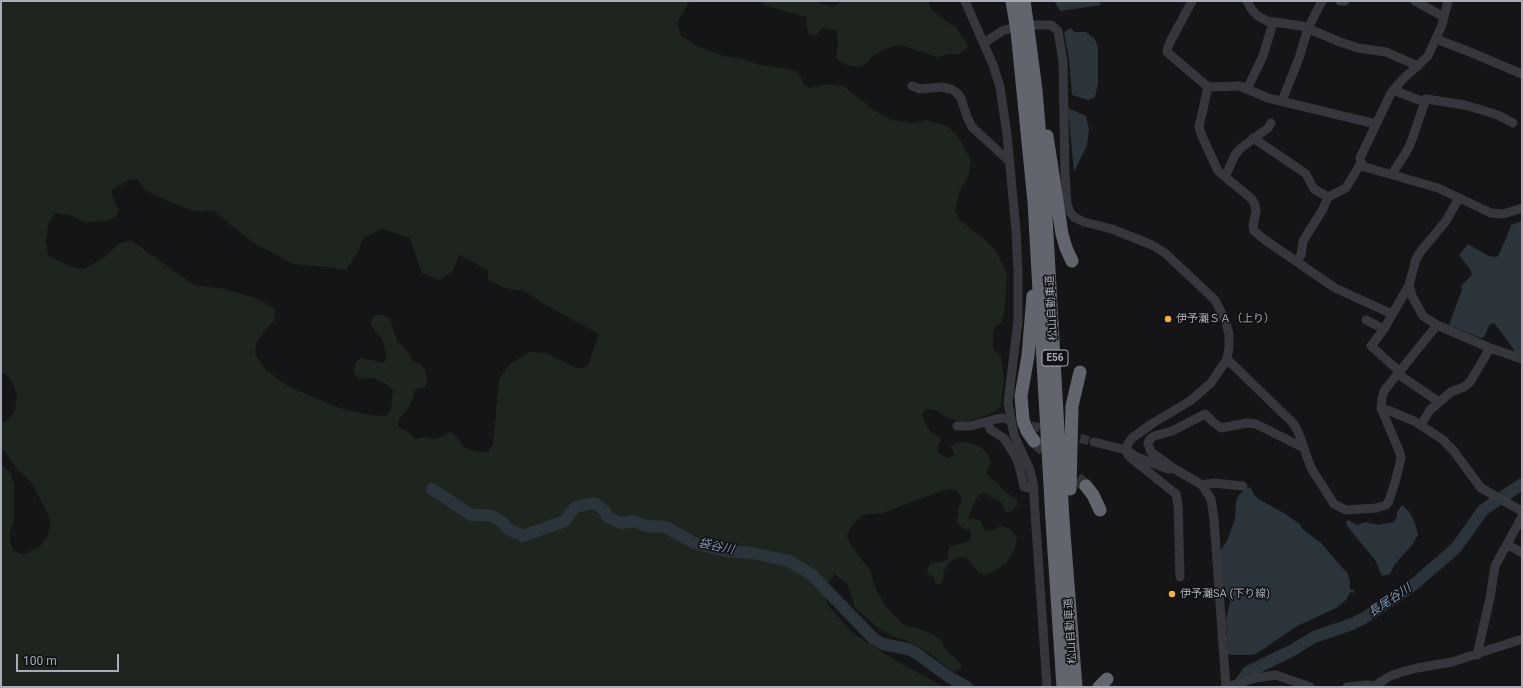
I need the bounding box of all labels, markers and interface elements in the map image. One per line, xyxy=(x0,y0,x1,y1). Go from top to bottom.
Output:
street label: 松山自動車道 xyxy=(1044,275,1060,341)
place label: 伊予灘ＳＡ（上り） xyxy=(1176,312,1275,326)
marker: 伊予灘ＳＡ（上り） xyxy=(1163,314,1173,324)
road number: E56 xyxy=(1042,350,1068,366)
water label: 袋谷川 xyxy=(697,536,735,558)
water label: 長尾谷川 xyxy=(1366,582,1414,620)
place label: 伊予灘SA (下り線) xyxy=(1180,587,1270,601)
marker: 伊予灘SA (下り線) xyxy=(1167,589,1177,599)
street label: 松山自動車道 xyxy=(1062,598,1080,664)
scale bar xyxy=(18,646,121,672)
text: 100 m xyxy=(23,654,57,668)

